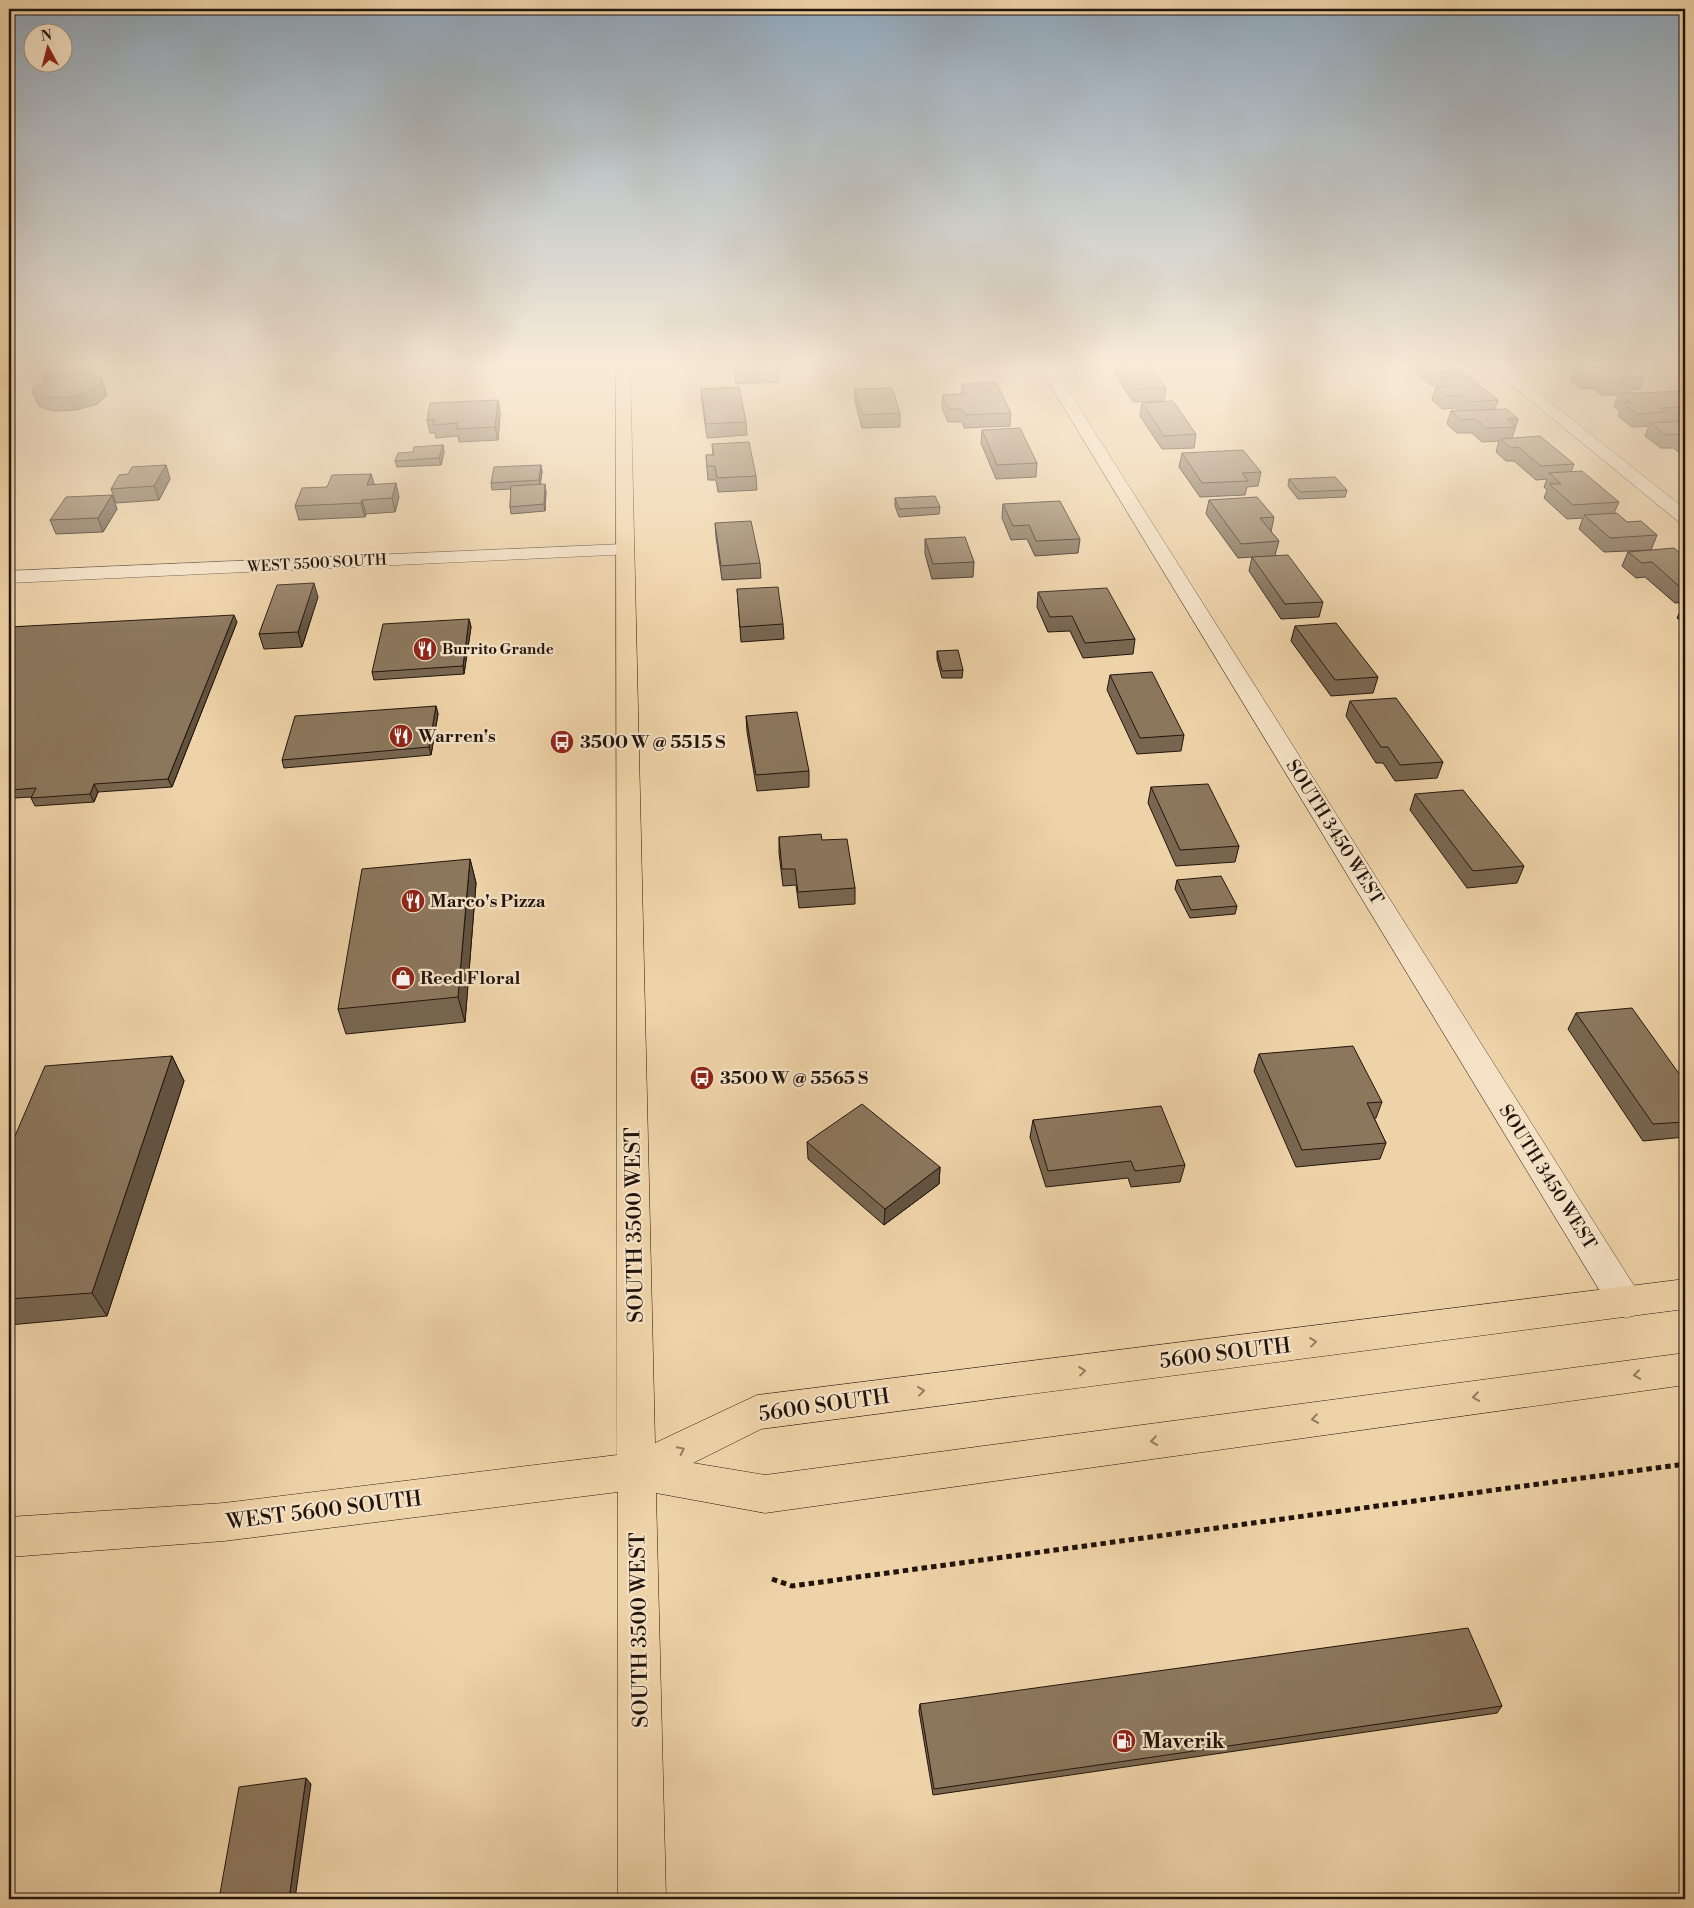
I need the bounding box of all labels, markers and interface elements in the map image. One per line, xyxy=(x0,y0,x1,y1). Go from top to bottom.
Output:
north arrow xyxy=(22,22,72,72)
text: N xyxy=(40,26,53,46)
street label: WEST 5500 SOUTH xyxy=(246,550,387,577)
restaurant icon: Burrito Grande xyxy=(412,636,438,662)
place label: Burrito Grande xyxy=(442,640,554,659)
restaurant icon: Warren's xyxy=(388,723,414,749)
place label: Warren's xyxy=(417,725,496,748)
bus stop icon: 3500 W @ 5515 S xyxy=(549,729,575,755)
place label: 3500 W @ 5515 S xyxy=(580,731,725,754)
street label: SOUTH 3450 WEST xyxy=(1281,755,1389,909)
restaurant icon: Marco's Pizza xyxy=(400,888,426,914)
place label: Marco's Pizza xyxy=(430,890,546,913)
shop icon: Reed Floral xyxy=(390,965,416,991)
place label: Reed Floral xyxy=(420,967,520,990)
bus stop icon: 3500 W @ 5565 S xyxy=(689,1065,715,1091)
place label: 3500 W @ 5565 S xyxy=(720,1067,868,1090)
street label: SOUTH 3450 WEST xyxy=(1494,1100,1602,1254)
street label: SOUTH 3500 WEST xyxy=(620,1127,650,1323)
street label: 5600 SOUTH xyxy=(1158,1333,1292,1375)
one-way arrow xyxy=(1309,1337,1317,1348)
one-way arrow xyxy=(1078,1366,1086,1377)
one-way arrow xyxy=(1633,1370,1641,1380)
street label: 5600 SOUTH xyxy=(757,1384,891,1428)
one-way arrow xyxy=(917,1386,925,1397)
one-way arrow xyxy=(1472,1391,1480,1402)
one-way arrow xyxy=(1311,1413,1319,1424)
one-way arrow xyxy=(1150,1435,1158,1446)
one-way arrow xyxy=(676,1446,685,1456)
street label: WEST 5600 SOUTH xyxy=(224,1486,423,1536)
street label: SOUTH 3500 WEST xyxy=(625,1532,655,1728)
fuel station icon: Maverik xyxy=(1111,1728,1137,1754)
place label: Maverik xyxy=(1142,1729,1226,1755)

